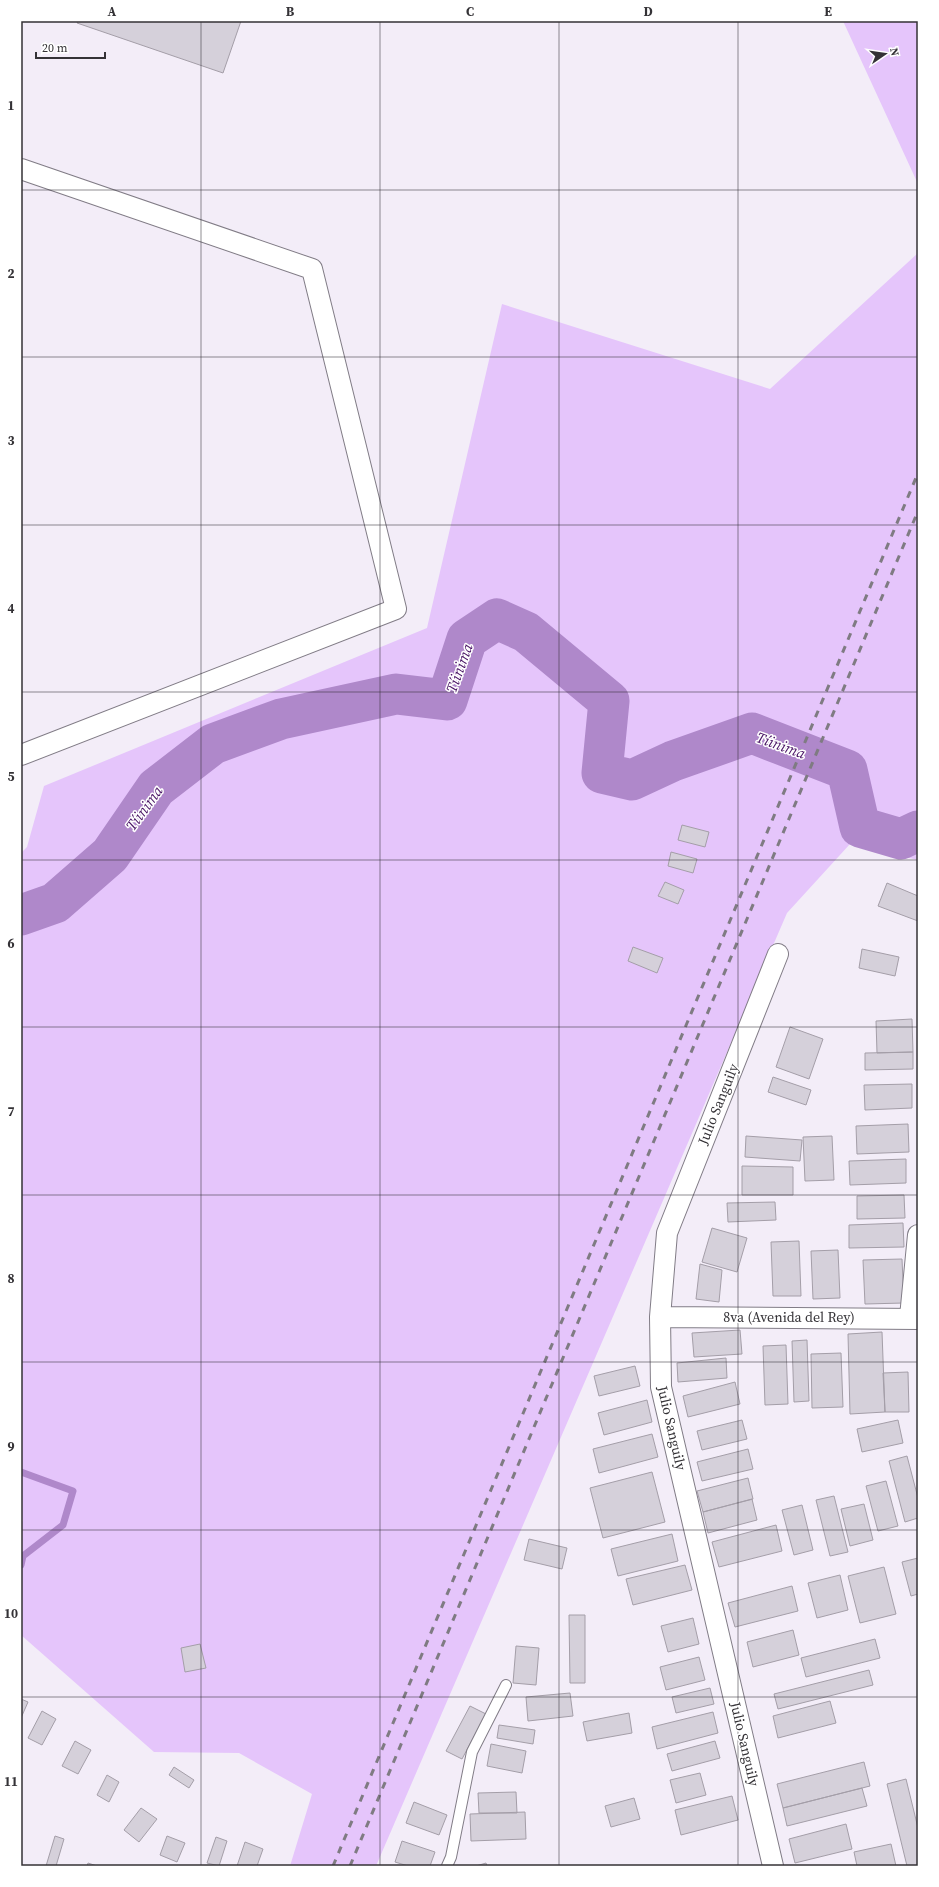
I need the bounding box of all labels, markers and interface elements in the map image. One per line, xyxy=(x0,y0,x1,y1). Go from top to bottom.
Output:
text: A xyxy=(108,3,117,20)
text: B xyxy=(286,3,295,20)
text: C xyxy=(466,3,474,20)
text: D xyxy=(643,3,653,20)
text: E xyxy=(824,3,832,20)
scale bar xyxy=(36,34,105,60)
north arrow xyxy=(865,34,905,74)
text: 20 m xyxy=(42,40,68,56)
text: N xyxy=(886,46,902,57)
text: 1 xyxy=(7,97,15,114)
text: 2 xyxy=(7,265,15,282)
text: 3 xyxy=(7,432,15,449)
text: 4 xyxy=(7,600,15,617)
water label: Tíinima xyxy=(440,640,478,695)
water label: Tíinima xyxy=(754,726,809,764)
text: 5 xyxy=(7,768,15,785)
water label: Tíinima xyxy=(121,781,168,835)
text: 6 xyxy=(7,935,15,952)
street label: Julio Sanguily xyxy=(692,1060,744,1148)
text: 7 xyxy=(7,1103,15,1120)
text: 8 xyxy=(7,1270,15,1287)
street label: 8va (Avenida del Rey) xyxy=(723,1307,855,1327)
street label: Julio Sanguily xyxy=(652,1383,692,1473)
text: 9 xyxy=(7,1438,15,1455)
text: 10 xyxy=(4,1605,18,1622)
street label: Julio Sanguily xyxy=(725,1699,765,1789)
text: 11 xyxy=(4,1773,18,1790)

